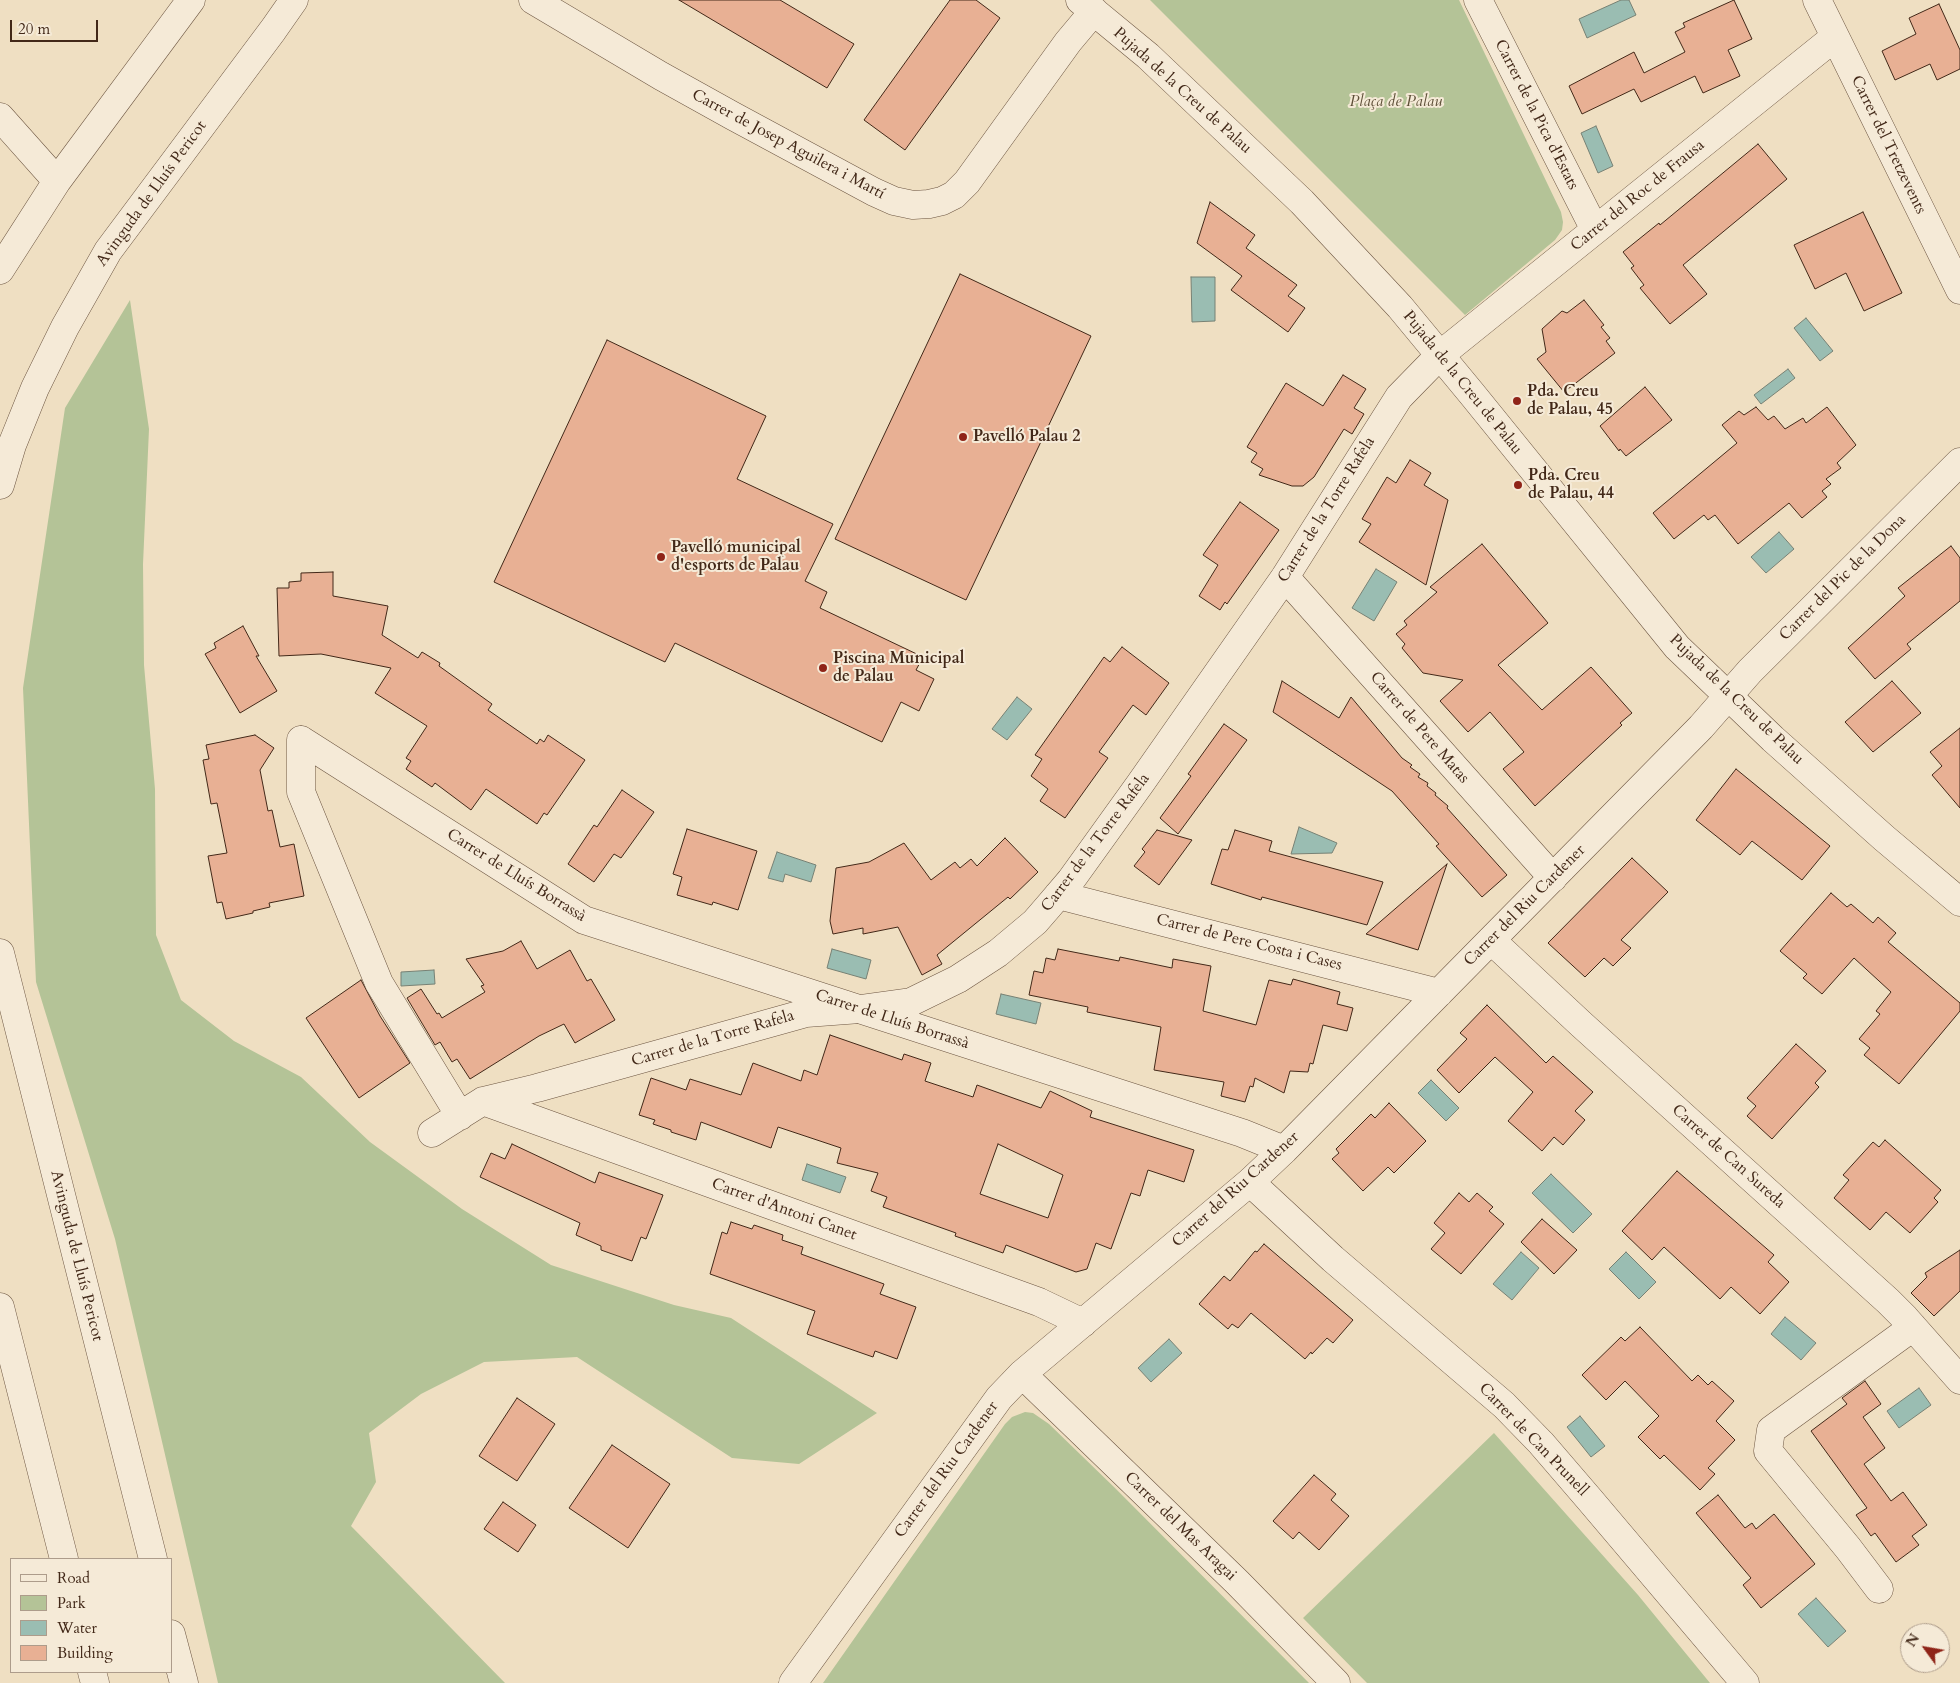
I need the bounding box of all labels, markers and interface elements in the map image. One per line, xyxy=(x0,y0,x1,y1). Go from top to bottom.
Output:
scale bar xyxy=(12,10,100,42)
text: 20 m xyxy=(18,19,50,39)
street label: Pujada de la Creu de Palau xyxy=(1109,24,1255,158)
street label: Carrer de la Pica d'Estats xyxy=(1490,37,1582,193)
street label: Carrer del Tretzevents xyxy=(1846,73,1930,217)
street label: Carrer de Josep Aguilera i Martí xyxy=(688,86,888,204)
park label: Plaça de Palau xyxy=(1350,92,1442,112)
street label: Avinguda de Lluís Pericot xyxy=(93,117,211,271)
street label: Carrer del Roc de Frausa xyxy=(1567,136,1709,256)
street label: Pujada de la Creu de Palau xyxy=(1398,307,1526,459)
place label: Pda. Creu de Palau, 45 xyxy=(1527,382,1613,420)
marker: Pda. Creu de Palau, 45 xyxy=(1511,395,1523,407)
place label: Pavelló Palau 2 xyxy=(973,427,1081,447)
marker: Pavelló Palau 2 xyxy=(957,431,969,443)
street label: Carrer de la Torre Rafela xyxy=(1274,434,1380,586)
place label: Pda. Creu de Palau, 44 xyxy=(1528,466,1614,504)
marker: Pda. Creu de Palau, 44 xyxy=(1512,479,1524,491)
street label: Carrer del Pic de la Dona xyxy=(1776,511,1910,645)
place label: Pavelló municipal d'esports de Palau xyxy=(671,538,801,576)
marker: Pavelló municipal d'esports de Palau xyxy=(655,551,667,563)
street label: Pujada de la Creu de Palau xyxy=(1665,631,1807,769)
place label: Piscina Municipal de Palau xyxy=(833,649,964,687)
marker: Piscina Municipal de Palau xyxy=(817,662,829,674)
street label: Carrer de Pere Matas xyxy=(1365,668,1473,788)
street label: Carrer de la Torre Rafela xyxy=(1038,770,1154,916)
street label: Carrer de Lluís Borrassà xyxy=(443,825,589,927)
street label: Carrer del Riu Cardener xyxy=(1460,841,1590,971)
street label: Carrer de Pere Costa i Cases xyxy=(1154,911,1344,975)
street label: Carrer de Lluís Borrassà xyxy=(813,986,971,1054)
street label: Carrer de la Torre Rafela xyxy=(629,1007,797,1071)
street label: Carrer de Can Sureda xyxy=(1667,1101,1789,1213)
street label: Carrer del Riu Cardener xyxy=(1169,1128,1303,1252)
street label: Avinguda de Lluís Pericot xyxy=(45,1169,107,1343)
street label: Carrer d'Antoni Canet xyxy=(709,1175,859,1245)
street label: Carrer de Can Prunell xyxy=(1474,1380,1592,1500)
street label: Carrer del Riu Cardener xyxy=(891,1398,1003,1542)
street label: Carrer del Mas Aragai xyxy=(1120,1469,1240,1585)
legend xyxy=(10,1558,172,1673)
text: Road xyxy=(57,1568,90,1588)
text: Park xyxy=(57,1593,86,1613)
text: Water xyxy=(57,1618,97,1638)
north arrow xyxy=(1900,1623,1950,1673)
text: N xyxy=(1901,1630,1924,1651)
text: Building xyxy=(57,1643,113,1663)

